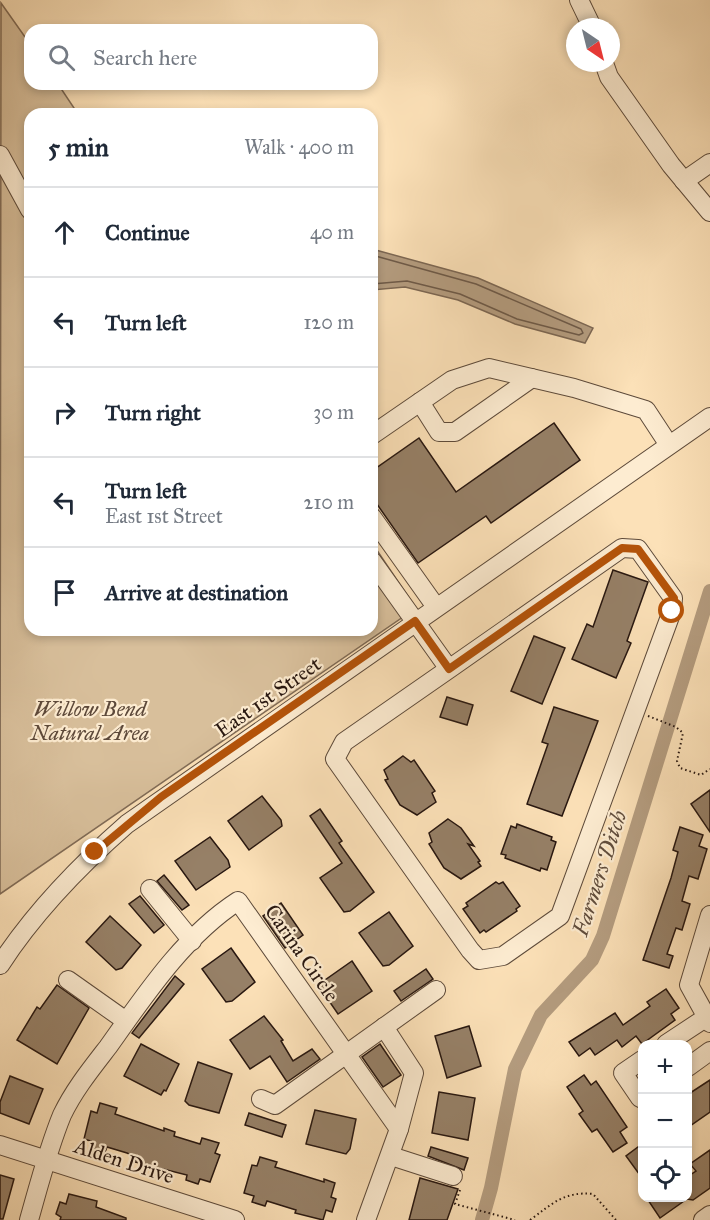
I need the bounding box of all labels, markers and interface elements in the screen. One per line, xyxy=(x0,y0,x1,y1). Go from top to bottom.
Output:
north arrow xyxy=(566,18,620,72)
search box xyxy=(24,24,378,90)
icon: search xyxy=(45,41,78,74)
text: Search here xyxy=(93,44,197,71)
text: 5 min xyxy=(48,131,109,163)
text: Walk · 400 m xyxy=(244,135,354,159)
icon: ahead xyxy=(48,216,81,249)
text: Continue xyxy=(105,219,190,246)
text: 40 m xyxy=(310,220,354,244)
icon: left xyxy=(48,306,81,339)
text: Turn left xyxy=(105,309,187,336)
text: 120 m xyxy=(303,310,354,334)
icon: right xyxy=(48,396,81,429)
text: Turn right xyxy=(105,399,201,426)
text: 30 m xyxy=(313,400,354,424)
text: Turn left xyxy=(105,477,187,504)
icon: left xyxy=(48,486,81,519)
text: 210 m xyxy=(304,490,354,514)
text: East 1st Street xyxy=(105,504,223,528)
icon: arrive xyxy=(48,576,81,609)
text: Arrive at destination xyxy=(105,579,288,606)
route start xyxy=(658,597,684,623)
street label: East 1st Street xyxy=(210,651,327,743)
park label: Willow Bend Natural Area xyxy=(30,696,149,746)
water label: Farmers Ditch xyxy=(566,807,633,940)
route end xyxy=(81,838,107,864)
street label: Carina Circle xyxy=(259,899,345,1007)
map controls xyxy=(638,1040,692,1202)
button: + xyxy=(638,1040,692,1094)
button: − xyxy=(638,1094,692,1148)
street label: Alden Drive xyxy=(70,1132,177,1189)
button: locate xyxy=(638,1148,692,1202)

